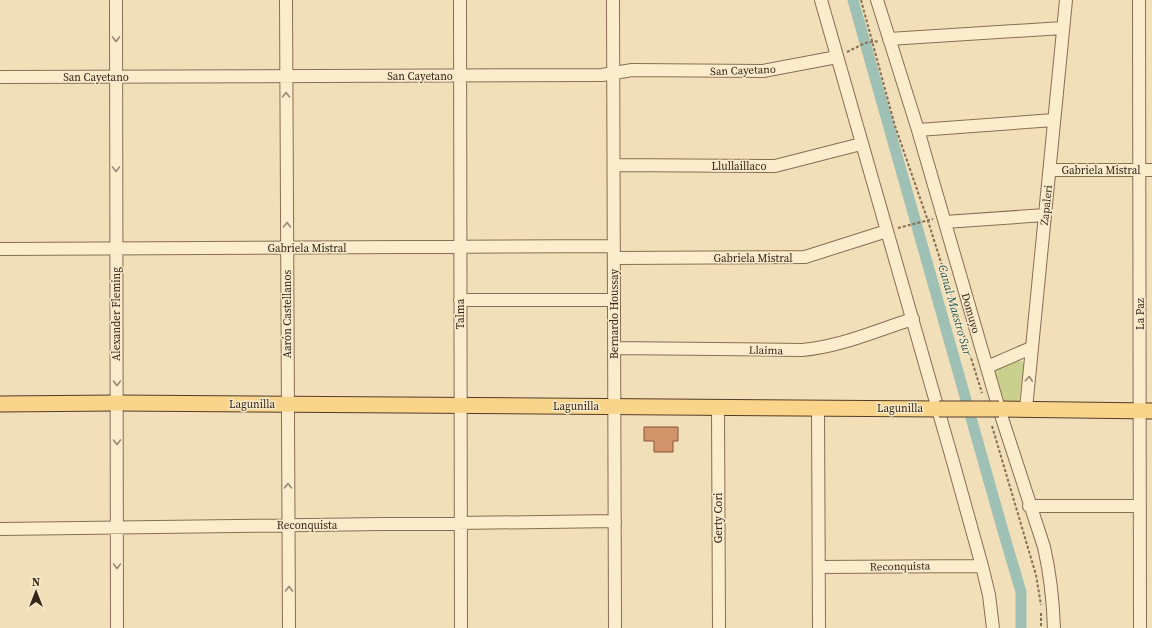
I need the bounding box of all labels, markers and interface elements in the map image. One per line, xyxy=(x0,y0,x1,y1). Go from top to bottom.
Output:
one-way arrow xyxy=(112,36,120,42)
street label: San Cayetano xyxy=(710,62,776,79)
street label: San Cayetano xyxy=(387,69,453,84)
street label: San Cayetano xyxy=(63,70,129,85)
one-way arrow xyxy=(282,92,290,98)
street label: Llullaillaco xyxy=(712,159,766,174)
street label: Gabriela Mistral xyxy=(1061,163,1141,178)
one-way arrow xyxy=(112,166,120,172)
street label: Zapaleri xyxy=(1037,184,1056,226)
one-way arrow xyxy=(283,222,291,228)
street label: Gabriela Mistral xyxy=(267,241,347,256)
street label: Gabriela Mistral xyxy=(713,251,793,266)
water label: Canal Maestro Sur xyxy=(934,263,976,358)
street label: Alexander Fleming xyxy=(109,267,124,361)
street label: Bernardo Houssay xyxy=(607,269,622,359)
street label: Aarón Castellanos xyxy=(280,270,295,358)
street label: Domuyo xyxy=(958,291,983,335)
street label: Talma xyxy=(453,298,468,329)
street label: La Paz xyxy=(1133,298,1148,330)
street label: Llaima xyxy=(749,343,784,358)
one-way arrow xyxy=(1024,376,1033,382)
one-way arrow xyxy=(112,380,121,386)
street label: Lagunilla xyxy=(229,397,275,412)
street label: Lagunilla xyxy=(553,399,599,414)
street label: Lagunilla xyxy=(877,401,923,416)
one-way arrow xyxy=(113,439,121,445)
one-way arrow xyxy=(284,483,292,489)
street label: Gerty Cori xyxy=(711,493,726,543)
street label: Reconquista xyxy=(277,518,338,533)
street label: Reconquista xyxy=(870,558,931,575)
one-way arrow xyxy=(113,563,121,569)
north arrow xyxy=(16,572,56,612)
text: N xyxy=(32,575,40,590)
one-way arrow xyxy=(285,586,293,592)

